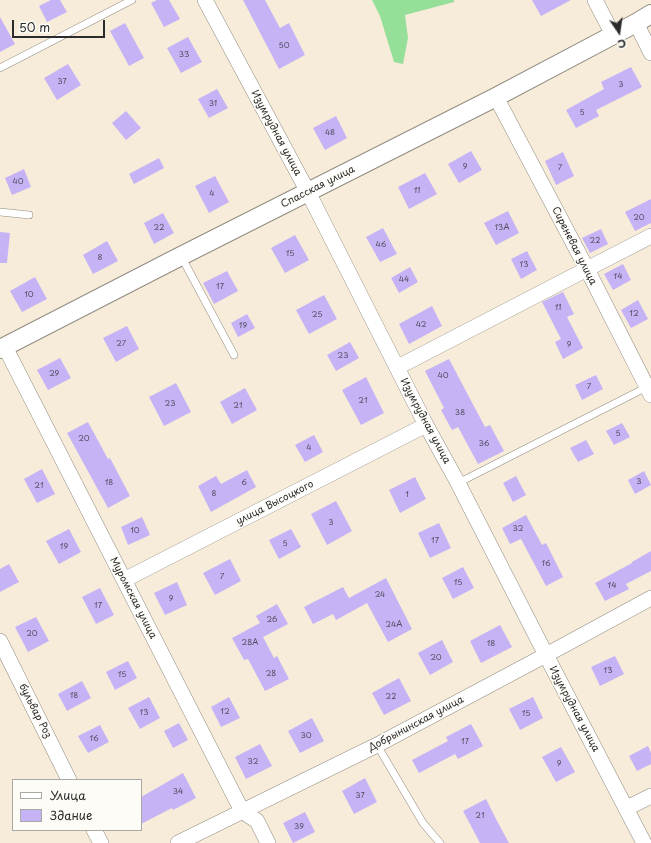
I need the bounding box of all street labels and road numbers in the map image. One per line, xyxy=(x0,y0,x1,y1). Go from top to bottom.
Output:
street label: Изумрудная улица xyxy=(248,88,304,178)
street label: Спасская улица xyxy=(279,163,357,211)
street label: Сиреневая улица xyxy=(549,205,599,287)
street label: Изумрудная улица xyxy=(397,376,453,466)
street label: улица Высоцкого xyxy=(234,478,316,528)
street label: Муромская улица xyxy=(107,555,159,641)
street label: Изумрудная улица xyxy=(546,664,602,754)
street label: бульвар Роз xyxy=(16,682,54,740)
street label: Добрынинская улица xyxy=(366,694,466,754)

